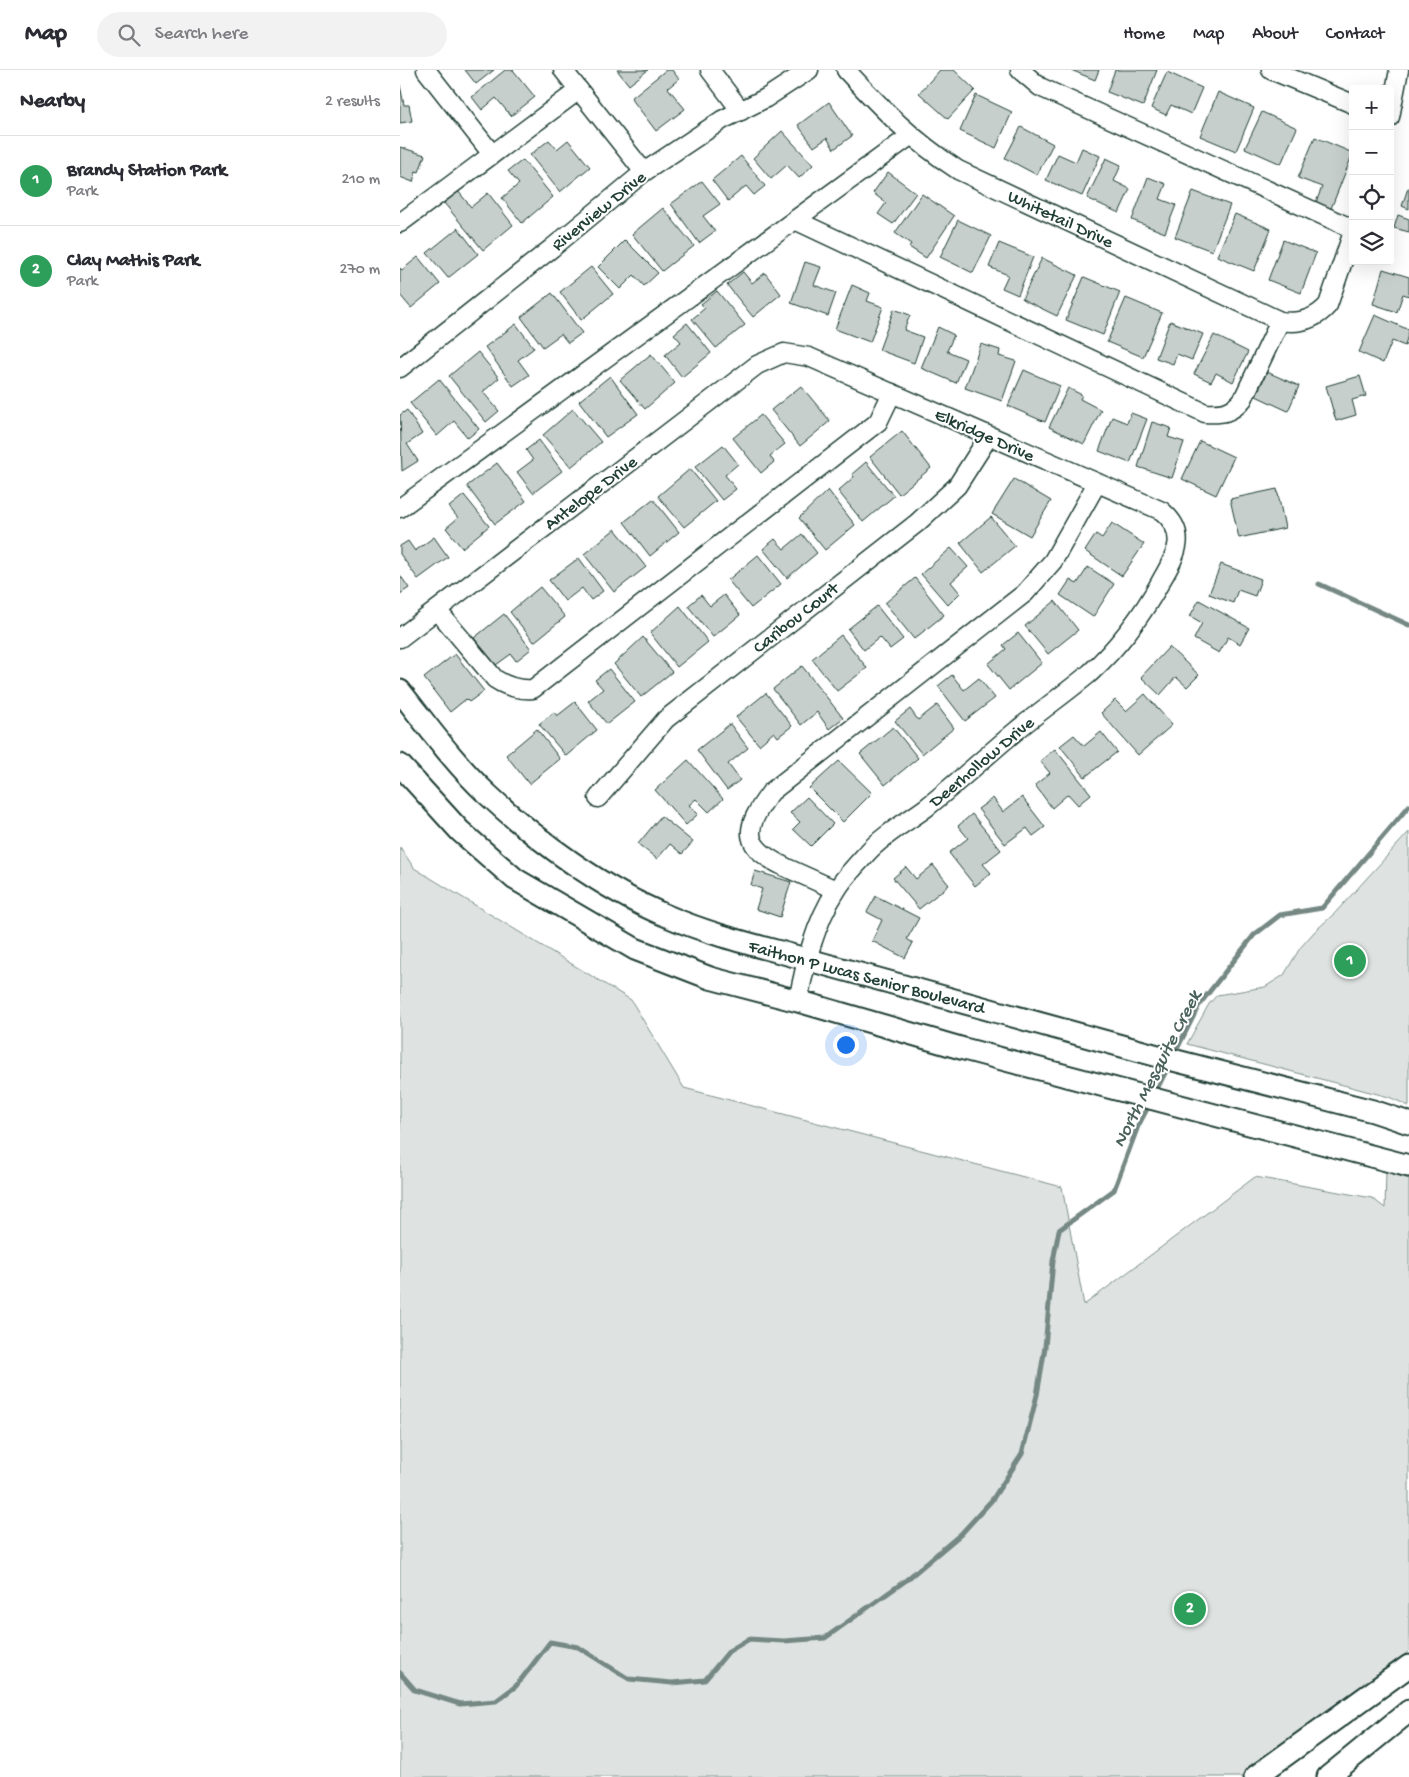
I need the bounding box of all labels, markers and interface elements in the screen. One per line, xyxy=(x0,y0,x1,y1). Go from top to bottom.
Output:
search box xyxy=(97,12,447,57)
text: Map xyxy=(25,20,67,49)
icon: search xyxy=(115,21,143,49)
text: Search here xyxy=(155,23,248,46)
text: Home xyxy=(1123,24,1165,45)
text: Map xyxy=(1193,24,1224,45)
text: About xyxy=(1252,24,1298,45)
text: Contact xyxy=(1326,24,1384,45)
map controls xyxy=(1349,85,1394,265)
button: + xyxy=(1349,85,1394,130)
text: Nearby xyxy=(20,90,85,115)
text: 2 results xyxy=(325,93,380,112)
button: − xyxy=(1349,130,1394,175)
text: Brandy Station Park xyxy=(67,160,227,183)
street label: Riverview Drive xyxy=(548,167,652,256)
text: 1 xyxy=(33,171,39,190)
text: 210 m xyxy=(341,171,380,190)
button: locate xyxy=(1349,175,1394,220)
text: Park xyxy=(67,183,98,202)
street label: Whitetail Drive xyxy=(1004,187,1117,254)
button: layers xyxy=(1349,220,1394,265)
text: Clay Mathis Park xyxy=(67,250,199,273)
text: 2 xyxy=(32,261,40,280)
text: 270 m xyxy=(340,261,380,280)
text: Park xyxy=(67,273,98,292)
street label: Elkridge Drive xyxy=(931,405,1038,468)
street label: Antelope Drive xyxy=(541,452,643,536)
street label: Caribou Court xyxy=(750,578,845,659)
street label: Deerhollow Drive xyxy=(925,713,1040,814)
street label: Faithon P Lucas Senior Boulevard xyxy=(745,936,988,1020)
pin: 1 xyxy=(1334,942,1366,980)
water label: North Mesquite Creek xyxy=(1109,986,1208,1152)
your location xyxy=(833,1032,859,1058)
pin: 2 xyxy=(1174,1590,1206,1628)

